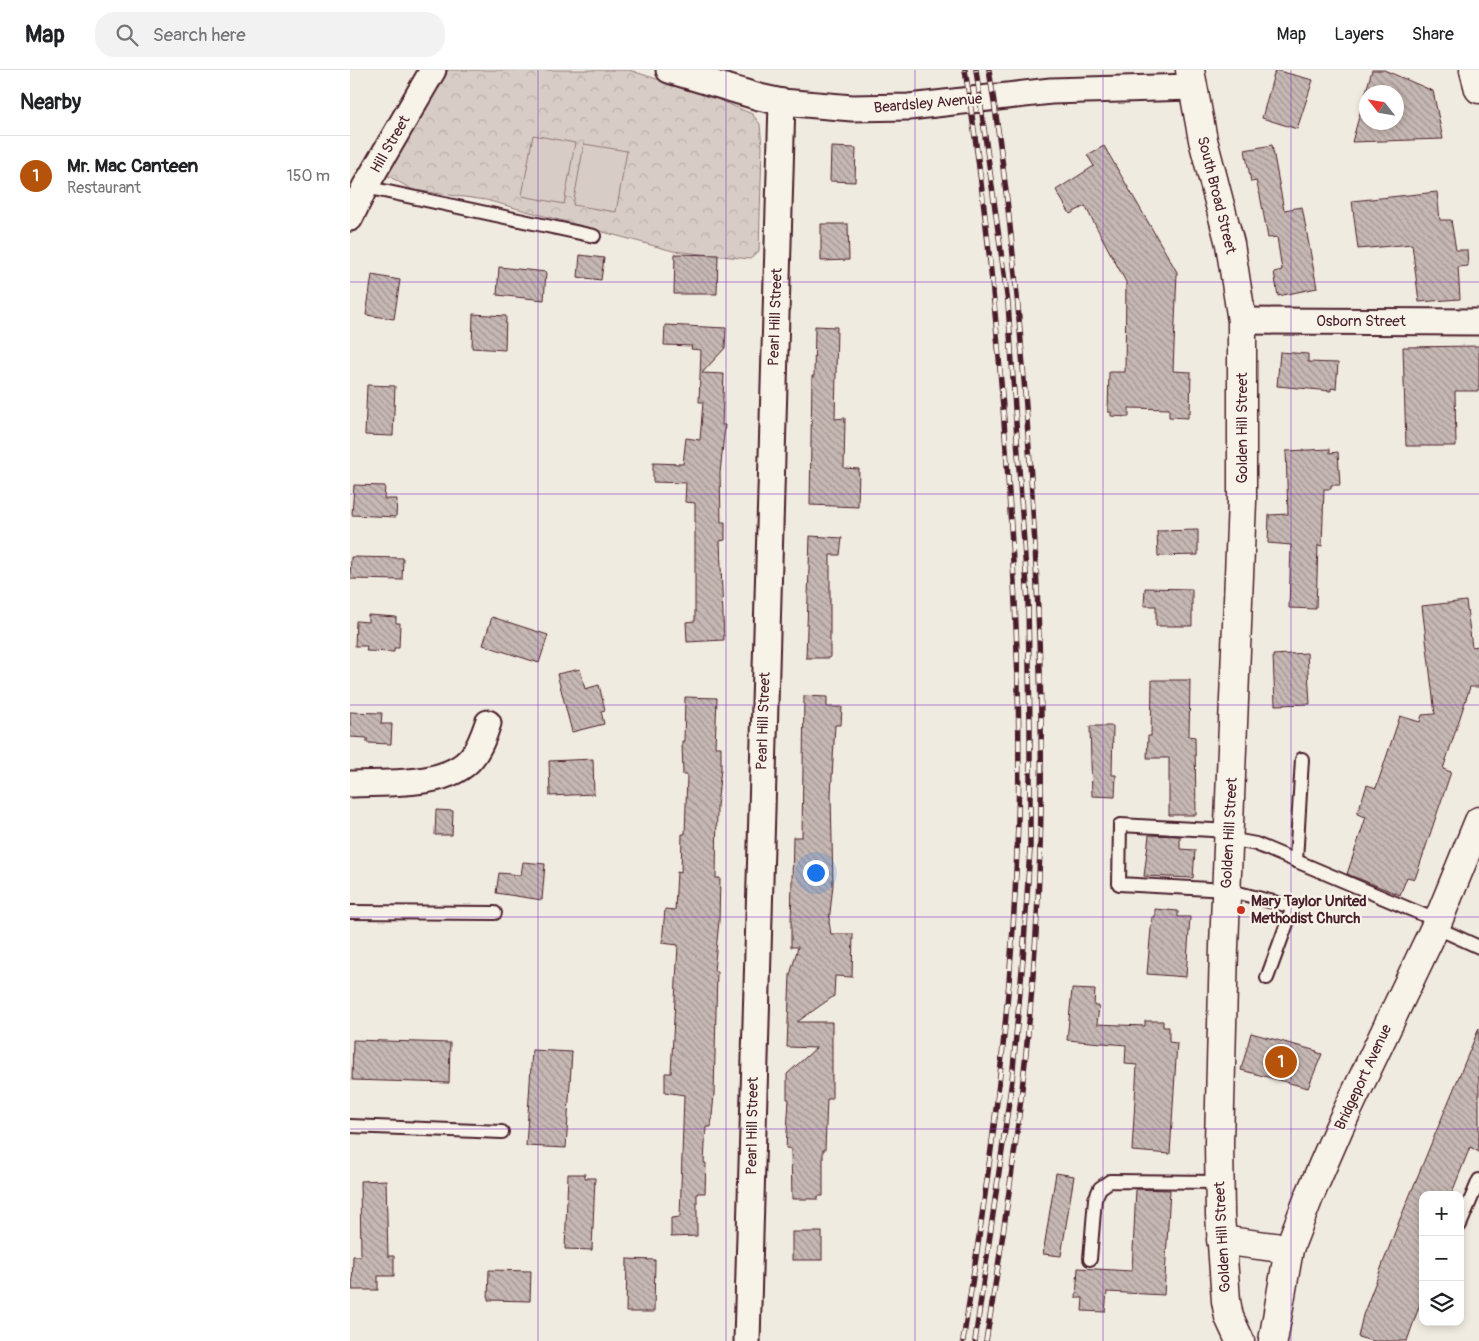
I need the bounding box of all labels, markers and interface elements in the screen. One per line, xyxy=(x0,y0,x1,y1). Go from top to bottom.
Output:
search box xyxy=(95,12,445,57)
text: Map xyxy=(25,20,65,49)
icon: search xyxy=(113,21,141,49)
text: Search here xyxy=(153,23,246,47)
text: Map xyxy=(1277,23,1306,46)
text: Layers xyxy=(1334,23,1384,46)
text: Share xyxy=(1412,23,1454,46)
north arrow xyxy=(1359,85,1404,130)
text: Nearby xyxy=(20,89,81,116)
street label: Beardsley Avenue xyxy=(873,89,984,118)
street label: Hill Street xyxy=(366,111,415,176)
street label: South Broad Street xyxy=(1193,134,1241,257)
text: Mr. Mac Canteen xyxy=(67,154,198,178)
text: 1 xyxy=(33,166,39,186)
text: 150 m xyxy=(286,166,330,186)
text: Restaurant xyxy=(67,178,141,198)
street label: Pearl Hill Street xyxy=(764,267,787,366)
street label: Osborn Street xyxy=(1316,312,1407,331)
street label: Golden Hill Street xyxy=(1233,371,1252,484)
street label: Pearl Hill Street xyxy=(752,671,775,770)
street label: Golden Hill Street xyxy=(1217,776,1242,889)
your location xyxy=(803,860,829,886)
place label: Mary Taylor United Methodist Church xyxy=(1251,892,1367,928)
marker: Mary Taylor United Methodist Church xyxy=(1235,904,1247,916)
street label: Bridgeport Avenue xyxy=(1331,1021,1397,1133)
pin: 1 xyxy=(1265,1043,1297,1081)
street label: Pearl Hill Street xyxy=(742,1076,763,1175)
street label: Golden Hill Street xyxy=(1210,1180,1235,1293)
map controls xyxy=(1419,1191,1464,1326)
button: + xyxy=(1419,1191,1464,1236)
button: − xyxy=(1419,1236,1464,1281)
button: layers xyxy=(1419,1281,1464,1326)

